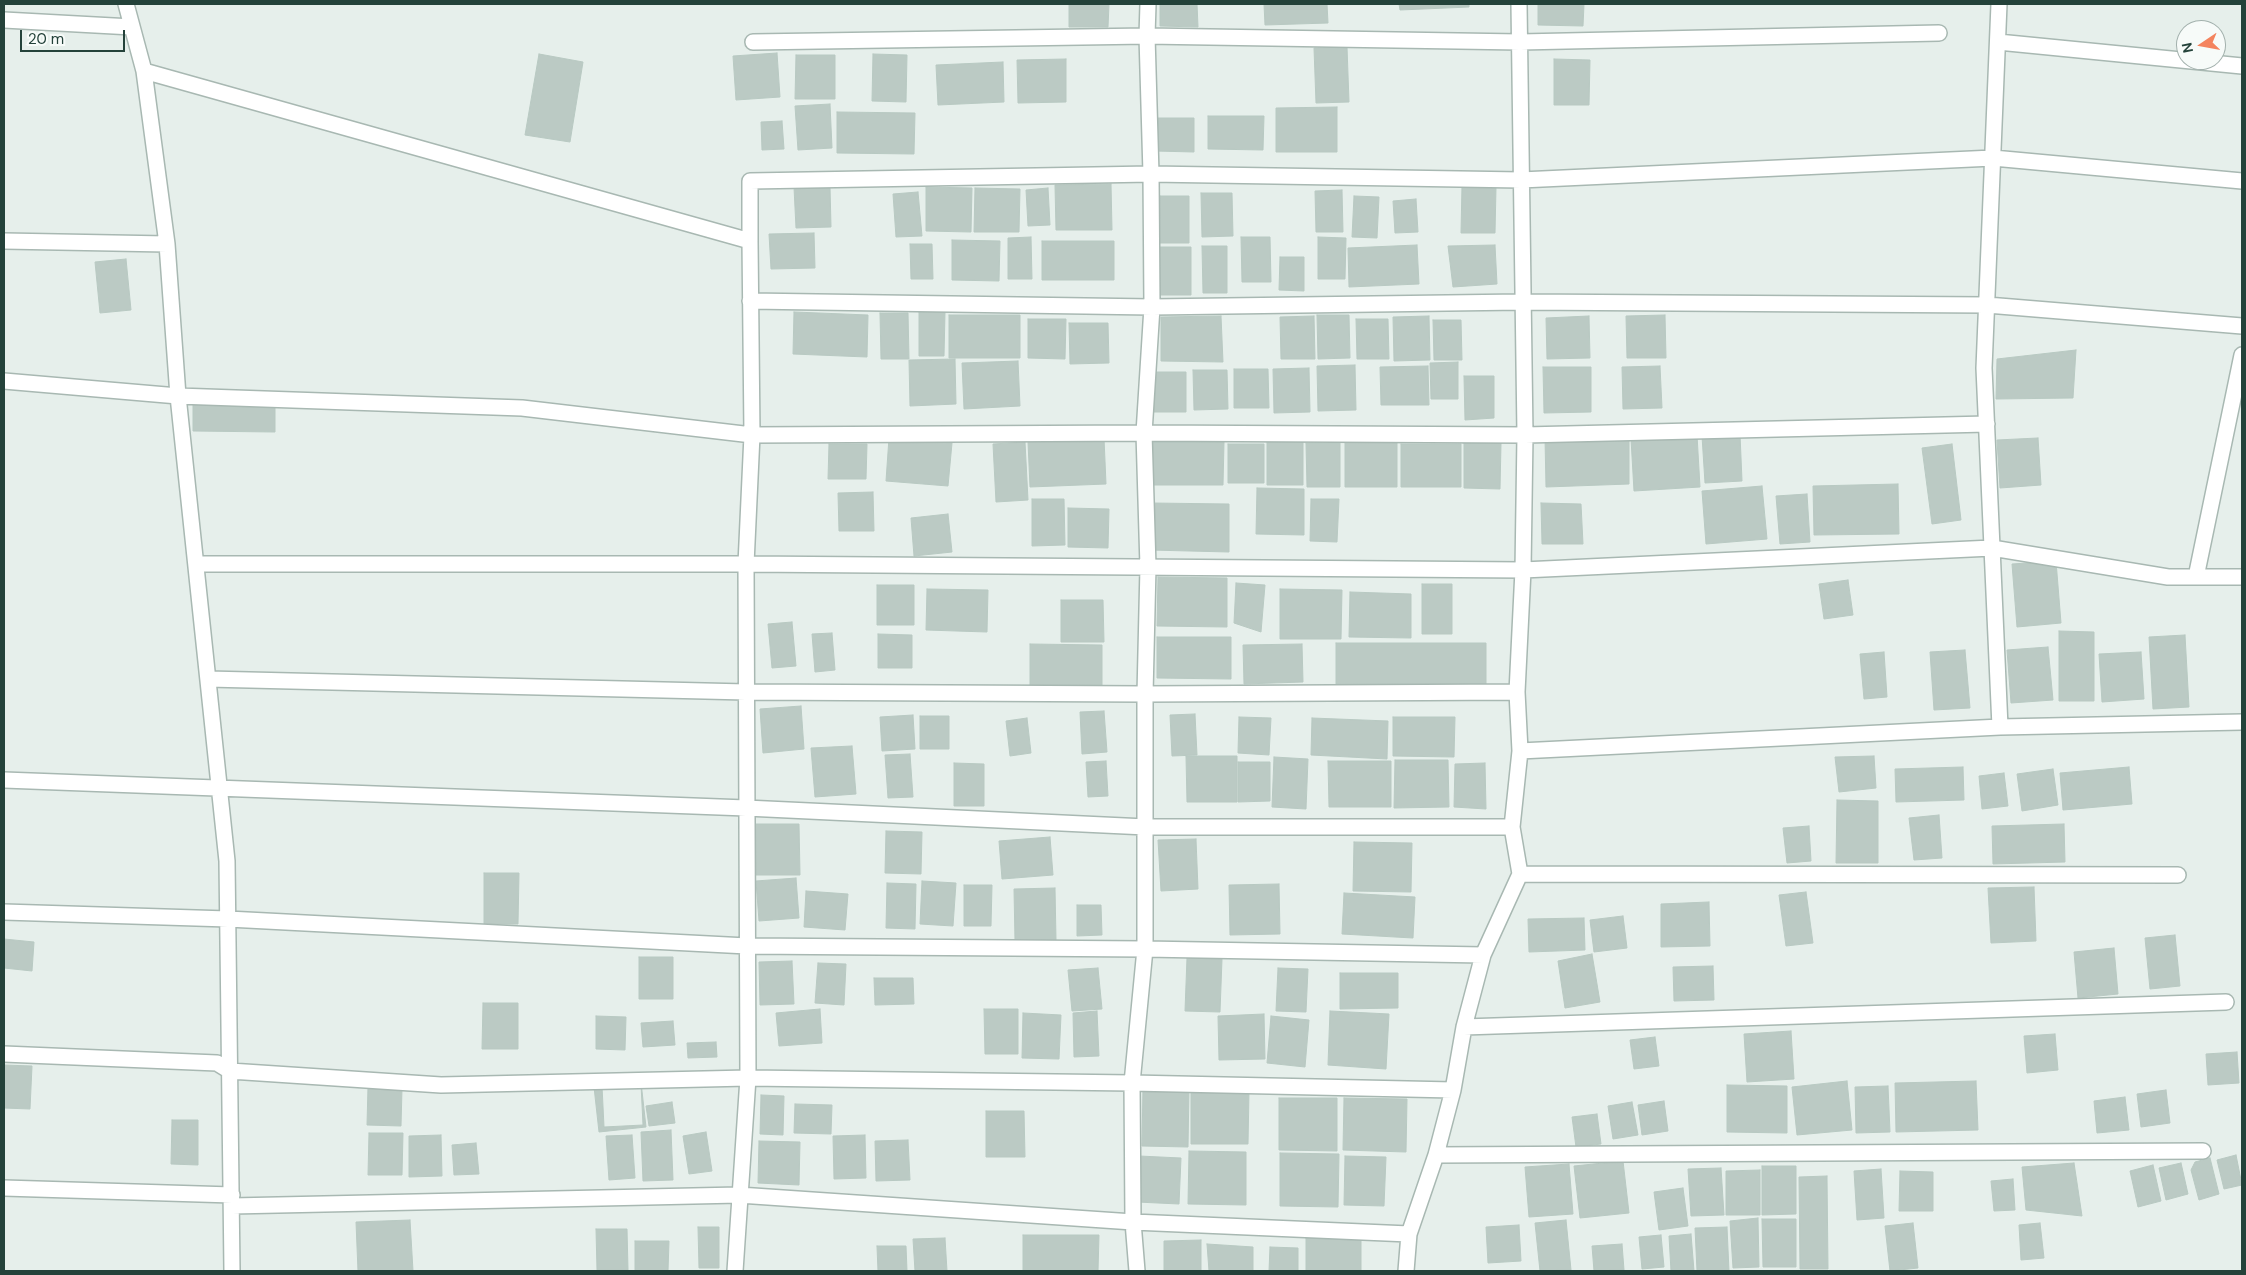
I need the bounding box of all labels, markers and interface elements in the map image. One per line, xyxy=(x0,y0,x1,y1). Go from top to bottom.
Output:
scale bar xyxy=(22,20,128,52)
north arrow xyxy=(2176,20,2226,70)
text: 20 m xyxy=(28,29,64,49)
text: N xyxy=(2177,41,2197,55)

